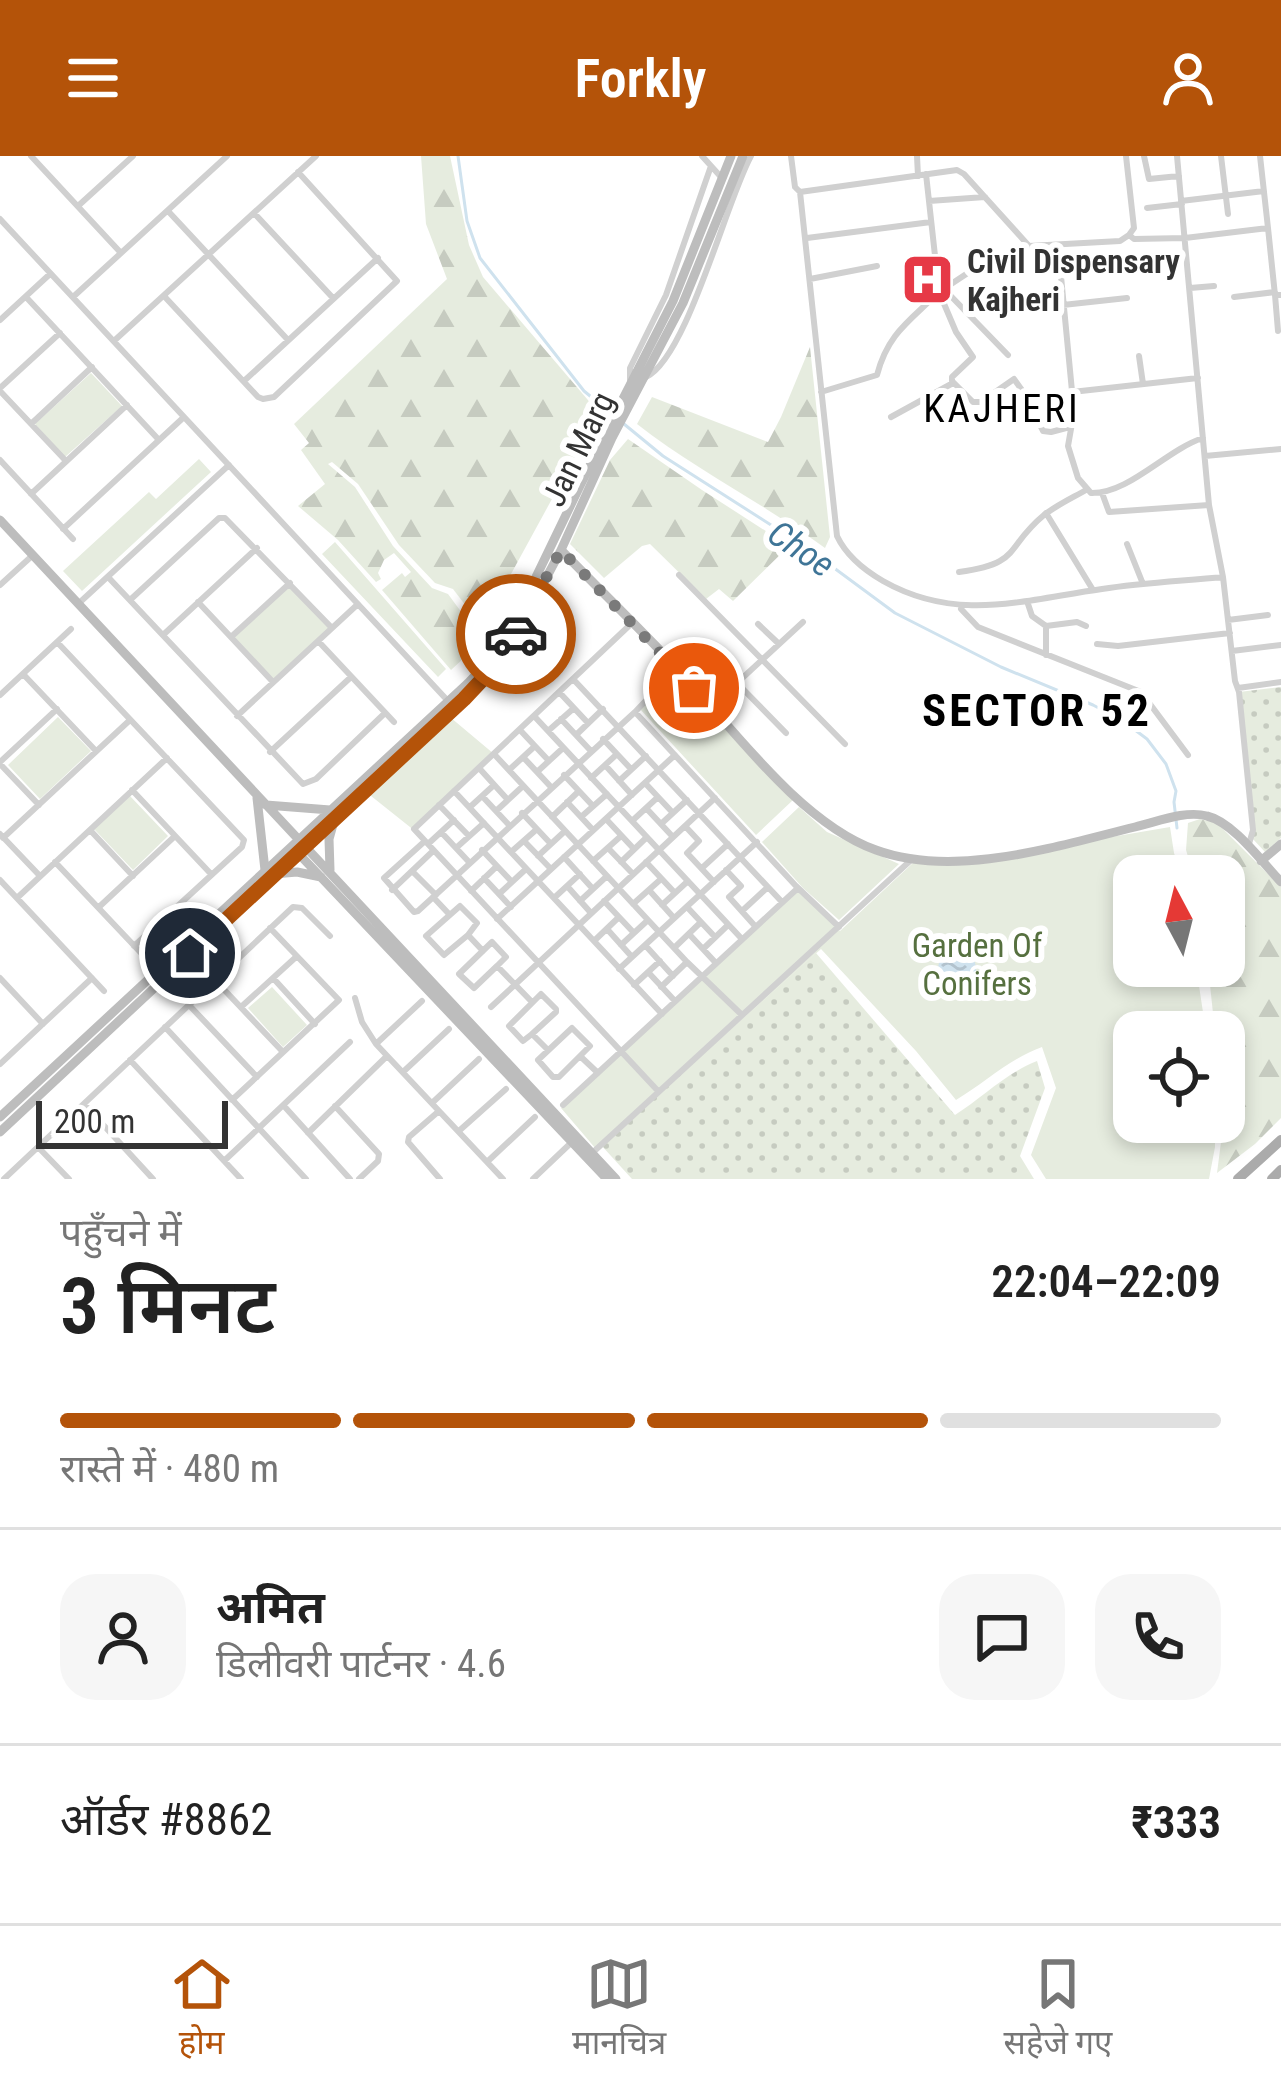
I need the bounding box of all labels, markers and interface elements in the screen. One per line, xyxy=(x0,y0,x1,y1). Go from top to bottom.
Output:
icon: menu xyxy=(60,45,126,111)
icon: person xyxy=(1155,45,1221,111)
text: Forkly xyxy=(574,47,707,110)
place label: Civil Dispensary Kajheri xyxy=(967,242,1180,319)
hospital icon: Civil Dispensary Kajheri xyxy=(900,252,956,308)
street label: Jan Marg xyxy=(534,386,622,512)
district label: KAJHERI xyxy=(923,386,1081,432)
water label: Choe xyxy=(760,512,842,586)
courier xyxy=(456,574,576,694)
icon: car xyxy=(483,601,549,667)
pin xyxy=(643,637,745,739)
icon: bag xyxy=(661,655,727,721)
district label: SECTOR 52 xyxy=(922,684,1152,737)
north arrow xyxy=(1113,855,1245,987)
map controls xyxy=(1113,855,1245,1143)
pin xyxy=(139,902,241,1004)
icon: home xyxy=(157,920,223,986)
park label: Garden Of Conifers xyxy=(912,926,1043,1003)
button: locate xyxy=(1113,1011,1245,1143)
scale bar xyxy=(36,1095,228,1148)
text: 200 m xyxy=(54,1102,135,1141)
text: पहुँचने में xyxy=(60,1210,182,1256)
text: 22:04–22:09 xyxy=(991,1255,1221,1308)
text: 3 मिनट xyxy=(60,1261,276,1352)
text: रास्ते में · 480 m xyxy=(60,1446,279,1492)
button: person xyxy=(60,1574,186,1700)
button: chat xyxy=(939,1574,1065,1700)
button: phone xyxy=(1095,1574,1221,1700)
text: अमित xyxy=(216,1581,325,1634)
text: डिलीवरी पार्टनर · 4.6 xyxy=(216,1641,506,1687)
text: ऑर्डर #8862 xyxy=(60,1793,272,1846)
text: ₹333 xyxy=(1131,1796,1221,1849)
tab: होम xyxy=(169,1951,235,2067)
tab: मानचित्र xyxy=(572,1951,666,2067)
tab: सहेजे गए xyxy=(1004,1951,1112,2067)

